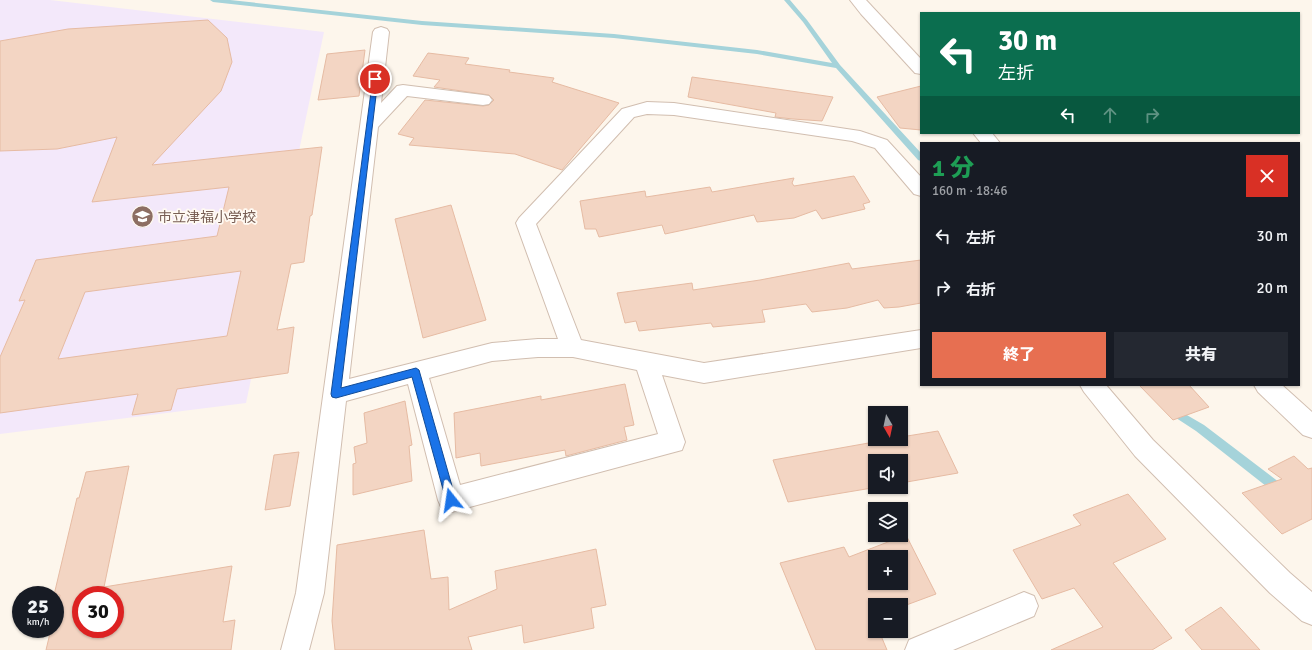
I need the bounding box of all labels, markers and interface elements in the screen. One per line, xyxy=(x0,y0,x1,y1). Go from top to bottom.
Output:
text: 30 m xyxy=(998,24,1057,58)
icon: left xyxy=(932,28,984,80)
pin xyxy=(358,62,392,96)
text: 左折 xyxy=(998,62,1034,84)
icon: arrive xyxy=(364,68,386,90)
icon: left xyxy=(1057,104,1079,126)
icon: ahead xyxy=(1099,104,1121,126)
icon: right xyxy=(1141,104,1163,126)
text: 1 分 xyxy=(932,153,974,183)
button: close xyxy=(1246,155,1288,197)
text: 160 m · 18:46 xyxy=(932,183,1008,199)
school or university icon: 市立津福小学校 xyxy=(129,204,155,230)
place label: 市立津福小学校 xyxy=(158,209,256,226)
icon: left xyxy=(932,225,954,247)
text: 30 m xyxy=(1257,227,1288,245)
text: 左折 xyxy=(966,229,996,247)
icon: right xyxy=(932,277,954,299)
text: 20 m xyxy=(1257,279,1288,297)
text: 右折 xyxy=(966,281,996,299)
button: 終了 xyxy=(932,332,1106,378)
button: 共有 xyxy=(1114,332,1288,378)
north arrow xyxy=(868,406,908,446)
map controls xyxy=(868,406,908,638)
button: sound xyxy=(868,454,908,494)
position arrow xyxy=(430,479,472,521)
button: layers xyxy=(868,502,908,542)
button: + xyxy=(868,550,908,590)
speed limit sign: 30 xyxy=(72,586,124,638)
text: 25 xyxy=(27,594,49,619)
button: − xyxy=(868,598,908,638)
text: km/h xyxy=(27,616,49,628)

